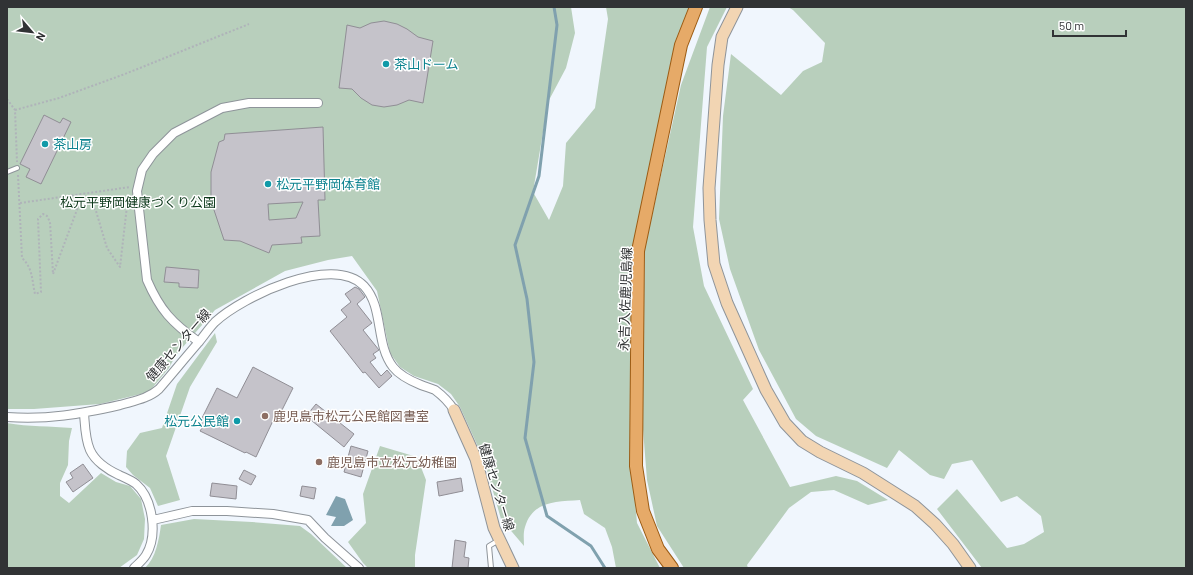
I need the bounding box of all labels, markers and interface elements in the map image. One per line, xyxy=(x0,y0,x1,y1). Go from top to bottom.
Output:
north arrow xyxy=(12,12,52,52)
scale bar xyxy=(1053,12,1126,38)
text: 50 m xyxy=(1059,18,1084,32)
text: N xyxy=(34,31,49,43)
place label: 茶山ドーム xyxy=(394,56,459,72)
marker: 茶山ドーム xyxy=(381,59,391,69)
place label: 茶山房 xyxy=(53,136,92,152)
marker: 茶山房 xyxy=(40,139,50,149)
place label: 松元平野岡体育館 xyxy=(276,176,380,192)
marker: 松元平野岡体育館 xyxy=(263,179,273,189)
park label: 松元平野岡健康づくり公園 xyxy=(60,194,216,210)
street label: 永吉入佐鹿児島線 xyxy=(615,247,635,351)
street label: 健康センター線 xyxy=(142,305,214,385)
place label: 鹿児島市松元公民館図書室 xyxy=(273,408,429,424)
marker: 鹿児島市松元公民館図書室 xyxy=(260,411,270,421)
place label: 松元公民館 xyxy=(164,413,229,429)
marker: 松元公民館 xyxy=(232,416,242,426)
street label: 健康センター線 xyxy=(476,441,518,533)
place label: 鹿児島市立松元幼稚園 xyxy=(327,454,457,470)
marker: 鹿児島市立松元幼稚園 xyxy=(314,457,324,467)

